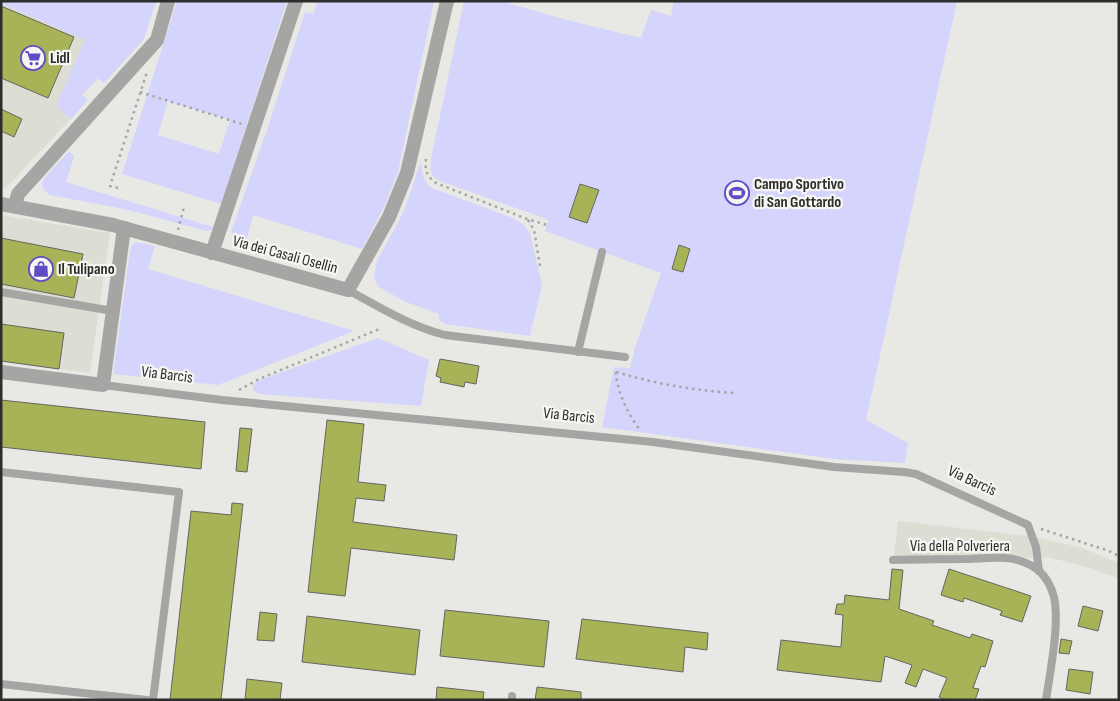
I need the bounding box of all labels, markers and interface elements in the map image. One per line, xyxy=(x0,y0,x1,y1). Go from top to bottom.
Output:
supermarket icon: Lidl xyxy=(20,45,46,71)
place label: Lidl xyxy=(50,49,70,68)
place label: Campo Sportivo di San Gottardo xyxy=(754,175,844,212)
sports icon: Campo Sportivo di San Gottardo xyxy=(724,180,750,206)
street label: Via dei Casali Osellin xyxy=(230,232,340,278)
shop icon: Il Tulipano xyxy=(28,256,54,282)
place label: Il Tulipano xyxy=(58,260,115,279)
street label: Via Barcis xyxy=(140,362,194,388)
street label: Via Barcis xyxy=(542,404,596,428)
street label: Via Barcis xyxy=(945,461,1000,501)
street label: Via della Polveriera xyxy=(910,537,1010,556)

